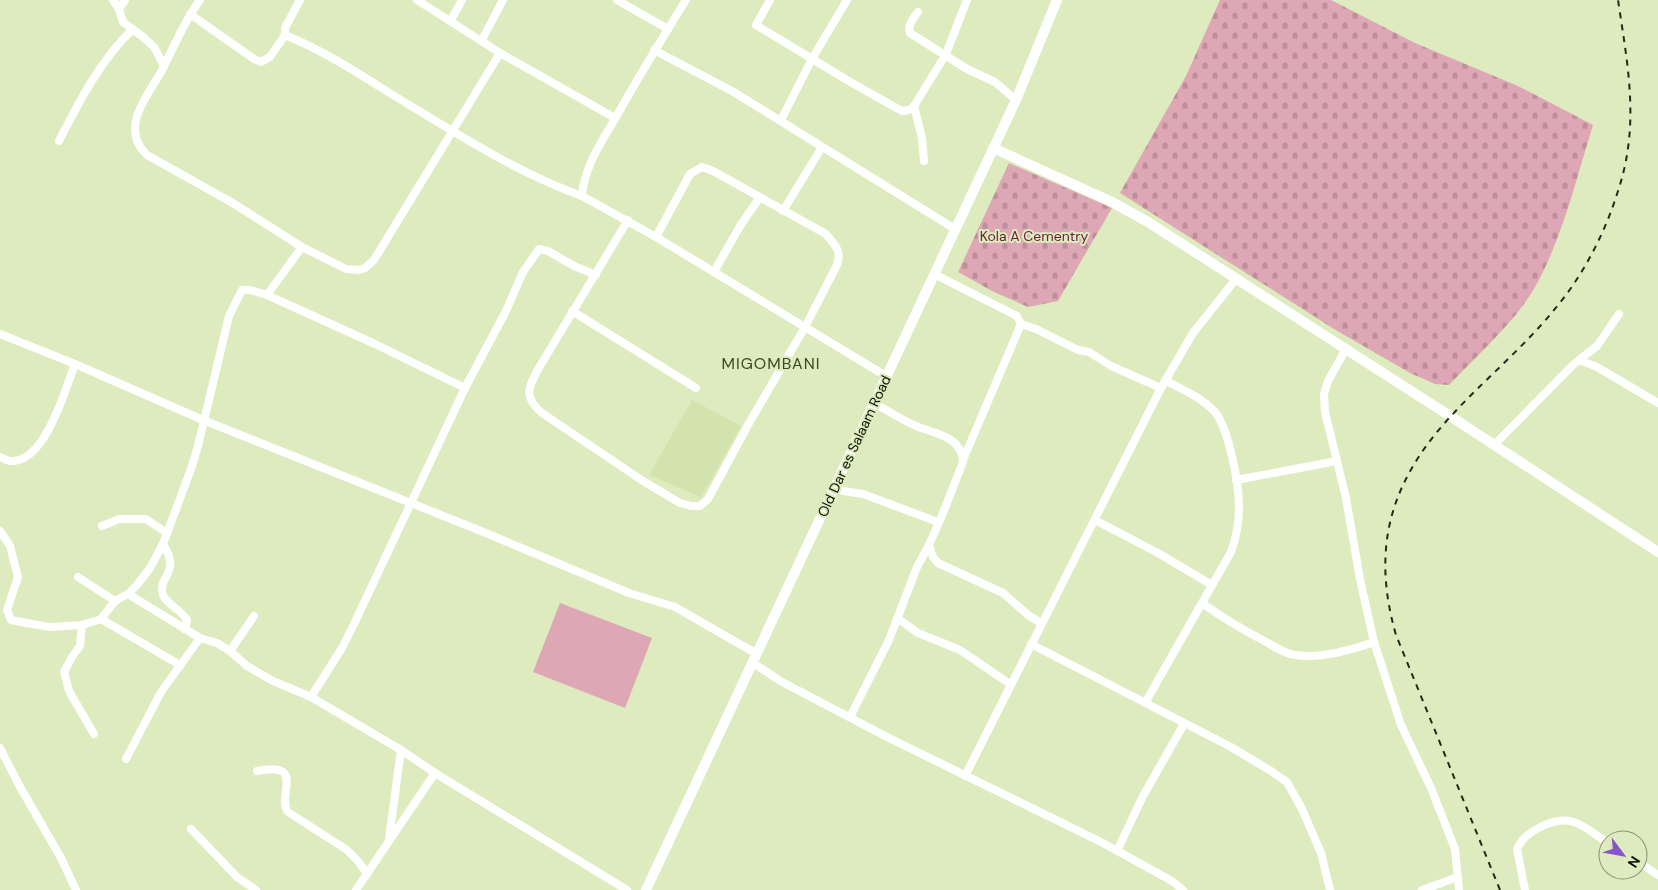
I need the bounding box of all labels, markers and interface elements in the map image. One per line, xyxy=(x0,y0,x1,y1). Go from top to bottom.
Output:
park label: Kola A Cementry xyxy=(980,227,1088,245)
district label: MIGOMBANI xyxy=(721,353,821,374)
street label: Old Dar es Salaam Road xyxy=(813,372,895,520)
north arrow xyxy=(1598,830,1648,880)
text: N xyxy=(1624,853,1644,871)

